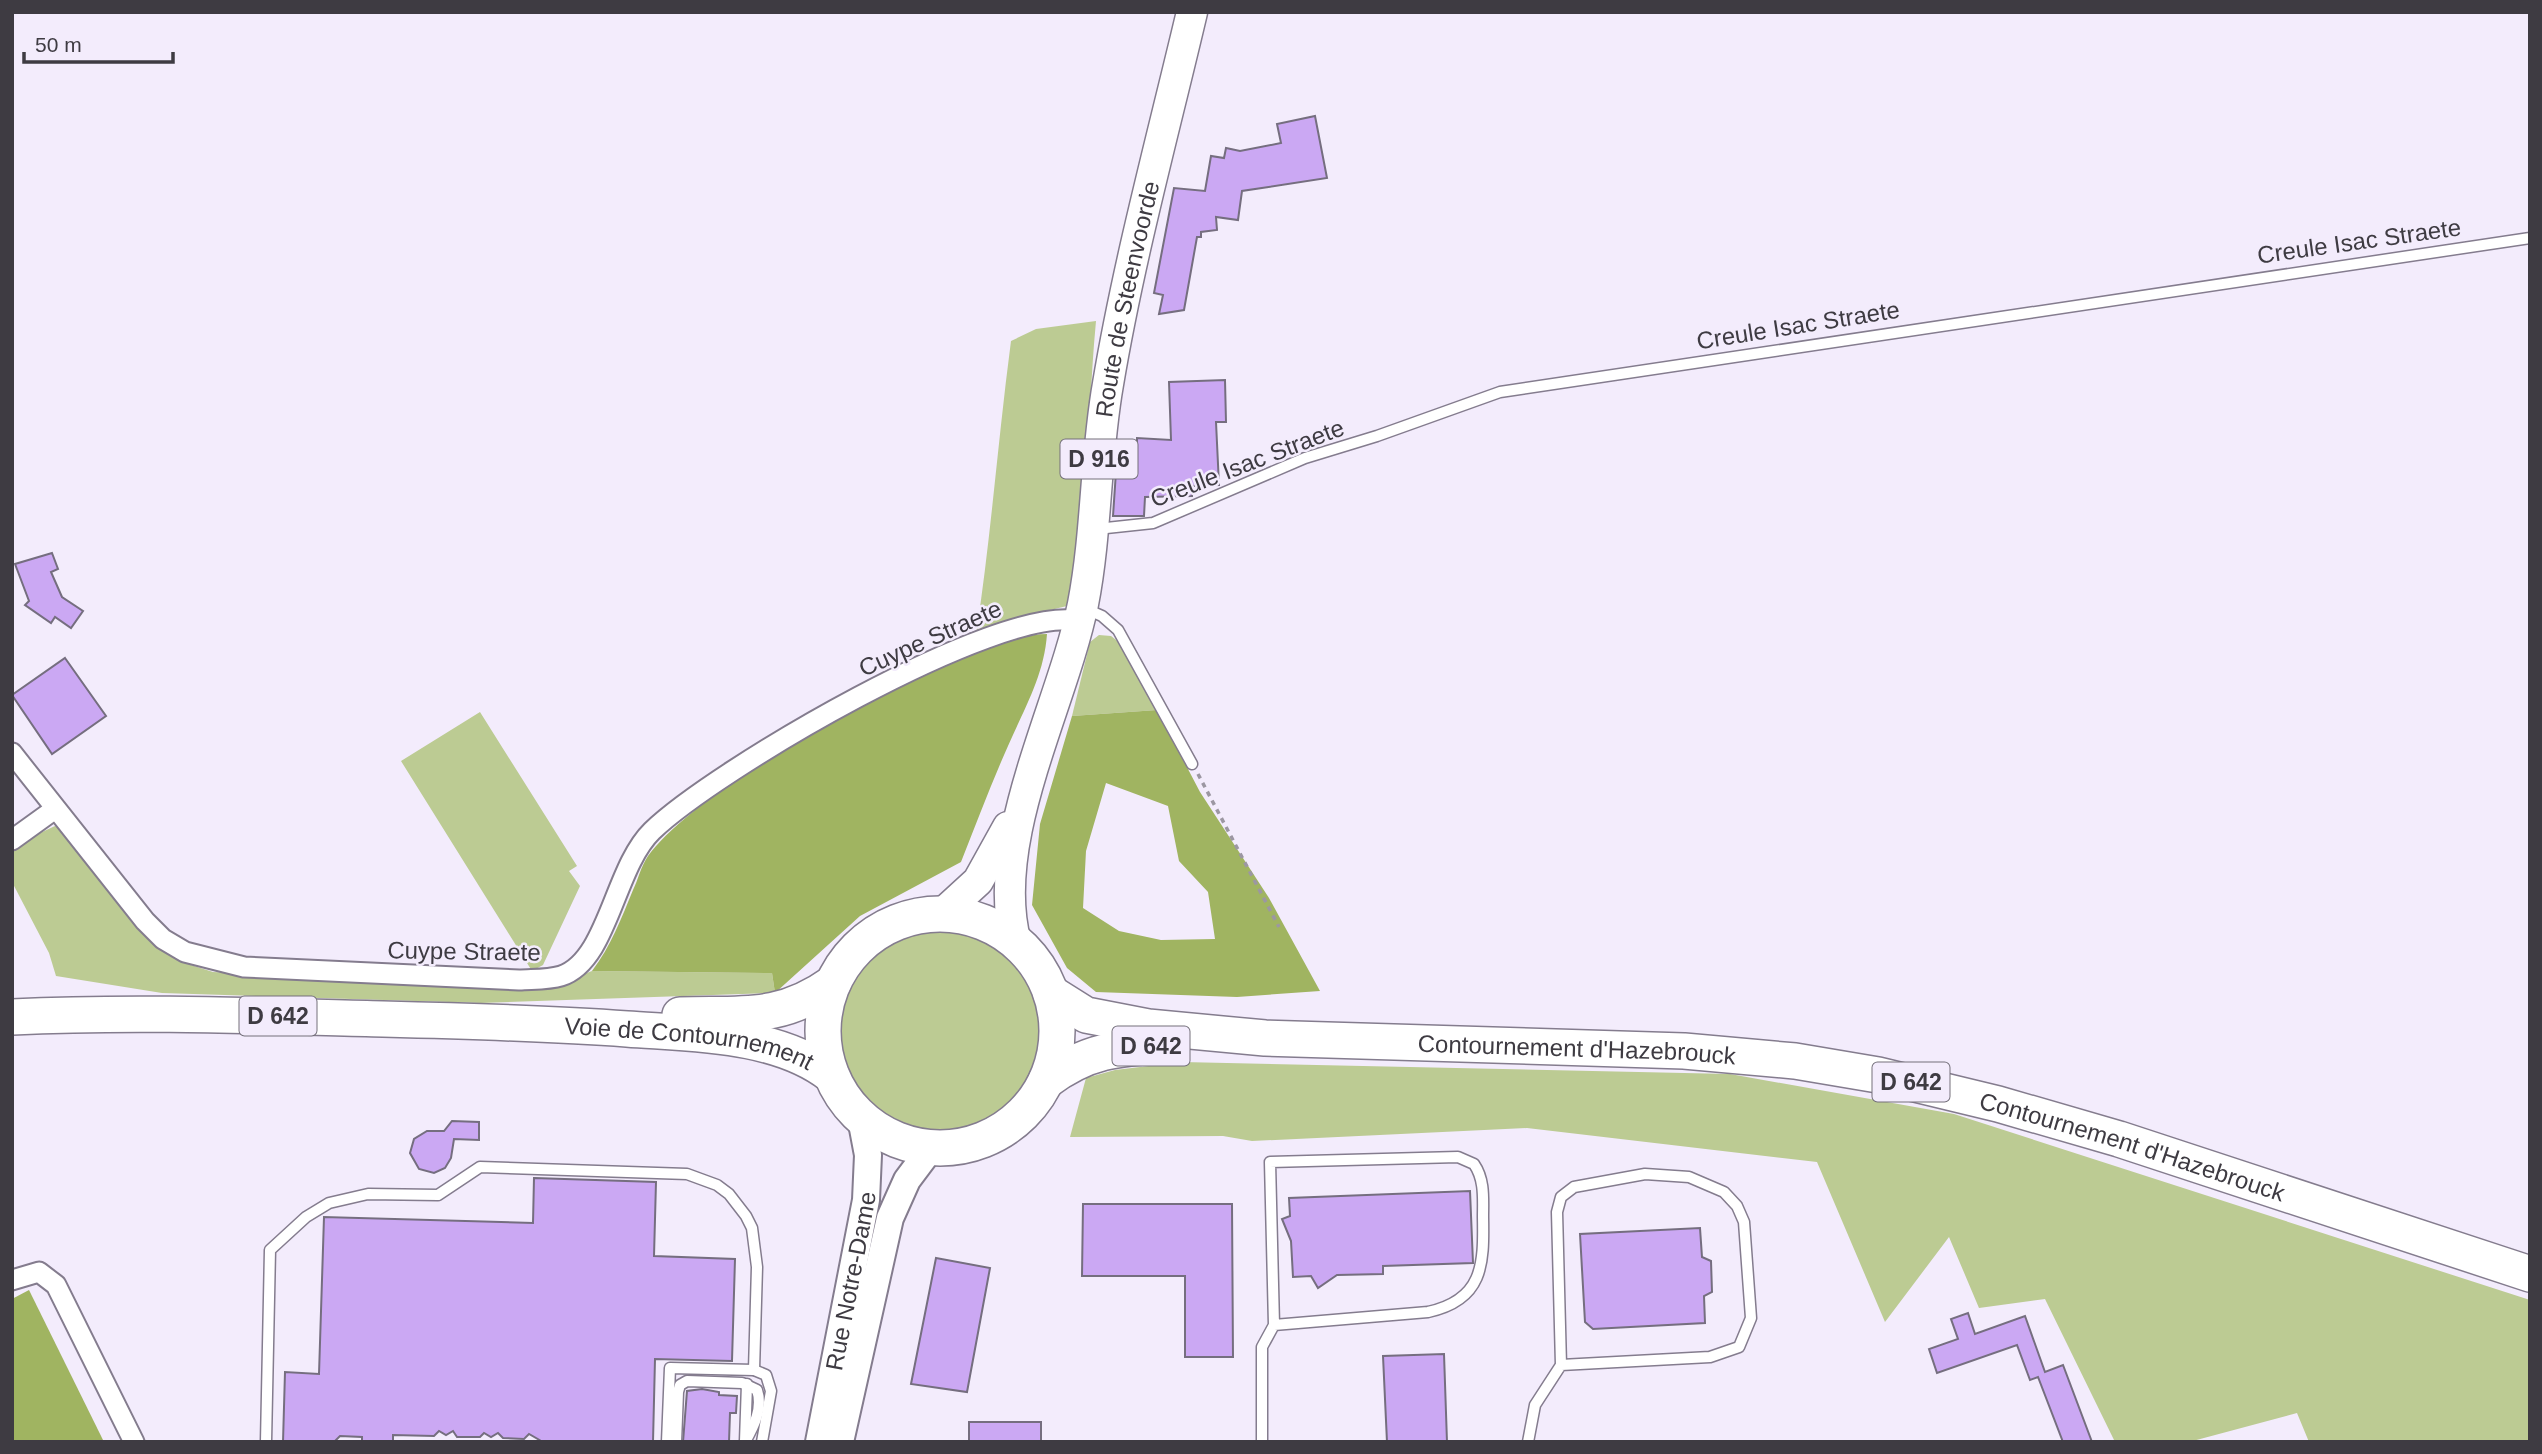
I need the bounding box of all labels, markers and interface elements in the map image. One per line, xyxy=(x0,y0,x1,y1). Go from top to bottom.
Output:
scale bar xyxy=(24,21,173,65)
text: 50 m xyxy=(35,33,82,56)
street label: Route de Steenvoorde xyxy=(1090,178,1164,419)
street label: Creule Isac Straete xyxy=(2255,213,2463,269)
street label: Creule Isac Straete xyxy=(1694,296,1902,354)
street label: Creule Isac Straete xyxy=(1146,414,1348,512)
road number: D 916 xyxy=(1060,440,1138,478)
street label: Cuype Straete xyxy=(854,594,1006,682)
street label: Cuype Straete xyxy=(387,936,541,966)
road number: D 642 xyxy=(240,996,316,1036)
street label: Voie de Contournement xyxy=(564,1012,819,1075)
road number: D 642 xyxy=(1112,1026,1190,1065)
street label: Contournement d'Hazebrouck xyxy=(1417,1029,1738,1069)
road number: D 642 xyxy=(1872,1063,1950,1102)
street label: Contournement d'Hazebrouck xyxy=(1977,1087,2289,1206)
street label: Rue Notre-Dame xyxy=(820,1191,880,1373)

